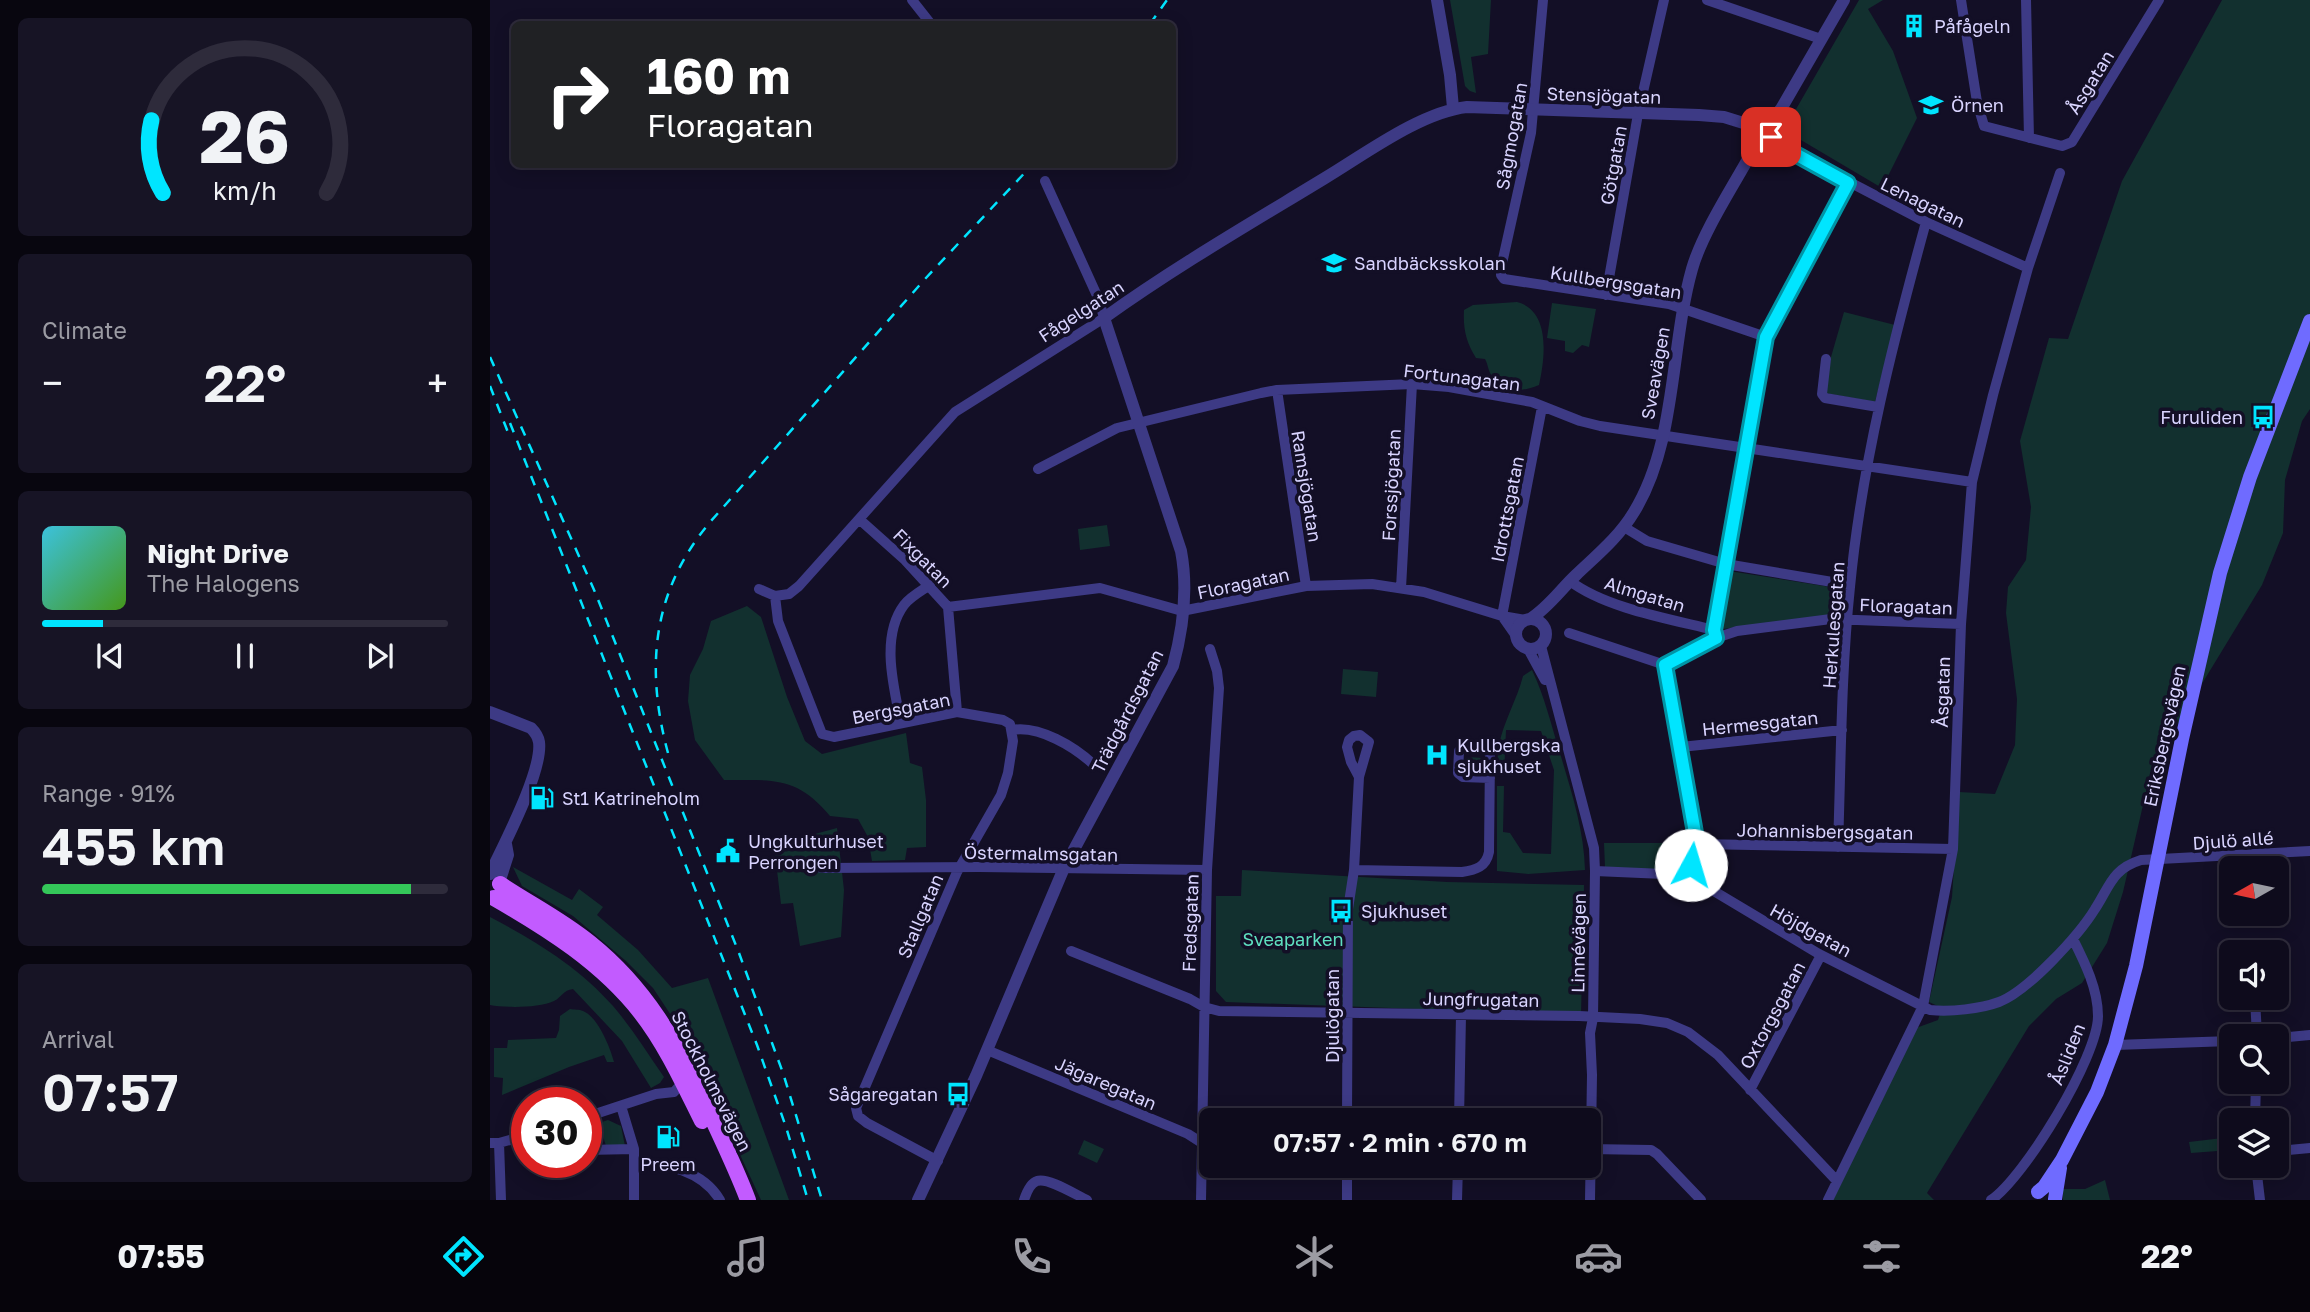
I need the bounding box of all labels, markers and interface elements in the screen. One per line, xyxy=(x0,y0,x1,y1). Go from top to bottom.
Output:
building icon: Påfågeln xyxy=(1900,12,1928,40)
place label: Påfågeln xyxy=(1934,15,2011,37)
text: 160 m xyxy=(647,46,790,105)
street label: Åsgatan xyxy=(2062,46,2118,118)
icon: right xyxy=(532,49,623,140)
street label: Sågmogatan xyxy=(1491,80,1531,192)
street label: Stensjögatan xyxy=(1546,82,1662,108)
school or university icon: Örnen xyxy=(1917,91,1945,119)
text: 26 xyxy=(200,93,290,180)
place label: Örnen xyxy=(1951,94,2004,116)
text: Floragatan xyxy=(647,106,813,144)
pin xyxy=(1741,107,1801,167)
icon: arrive xyxy=(1752,118,1790,156)
street label: Götgatan xyxy=(1595,124,1631,206)
street label: Lenagatan xyxy=(1877,172,1969,232)
text: km/h xyxy=(213,175,277,206)
school or university icon: Sandbäcksskolan xyxy=(1320,249,1348,277)
place label: Sandbäcksskolan xyxy=(1354,252,1506,274)
street label: Kullbergsgatan xyxy=(1549,261,1683,303)
street label: Fågelgatan xyxy=(1034,275,1128,347)
text: Climate xyxy=(42,316,127,344)
street label: Sveavägen xyxy=(1636,325,1674,421)
text: 22° xyxy=(204,351,286,413)
street label: Fortunagatan xyxy=(1402,359,1522,395)
text: − xyxy=(42,360,63,405)
text: + xyxy=(427,360,448,405)
bus stop icon: Furuliden xyxy=(2249,403,2277,431)
place label: Furuliden xyxy=(2160,406,2243,428)
street label: Forssjögatan xyxy=(1377,428,1405,542)
street label: Ramsjögatan xyxy=(1287,429,1327,543)
street label: Idrottsgatan xyxy=(1486,454,1528,564)
street label: Fixgatan xyxy=(889,524,957,592)
text: Night Drive xyxy=(147,538,289,569)
street label: Herkulesgatan xyxy=(1818,561,1848,689)
street label: Floragatan xyxy=(1195,563,1291,603)
text: The Halogens xyxy=(147,569,300,597)
street label: Almgatan xyxy=(1602,571,1688,617)
street label: Floragatan xyxy=(1859,593,1953,619)
icon: previous xyxy=(91,637,129,675)
icon: pause xyxy=(226,637,264,675)
icon: next xyxy=(361,637,399,675)
street label: Trädgårdsgatan xyxy=(1086,646,1168,776)
street label: Åsgatan xyxy=(1930,656,1954,728)
street label: Eriksbergsvägen xyxy=(2138,663,2190,809)
street label: Bergsgatan xyxy=(850,688,952,728)
street label: Hermesgatan xyxy=(1701,706,1819,740)
place label: Kullbergska sjukhuset xyxy=(1457,734,1561,777)
hospital icon: Kullbergska sjukhuset xyxy=(1423,741,1451,769)
text: Range · 91% xyxy=(42,779,175,807)
fuel station icon: St1 Katrineholm xyxy=(528,784,556,812)
place label: St1 Katrineholm xyxy=(562,787,700,809)
text: 455 km xyxy=(42,814,225,876)
street label: Johannisbergsgatan xyxy=(1736,818,1914,844)
street label: Djulö allé xyxy=(2192,826,2274,854)
position arrow xyxy=(1654,828,1728,902)
place label: Ungkulturhuset Perrongen xyxy=(748,830,884,873)
public building icon: Ungkulturhuset Perrongen xyxy=(714,837,742,865)
street label: Östermalmsgatan xyxy=(964,841,1118,865)
north arrow xyxy=(2219,856,2289,926)
map controls xyxy=(2219,856,2289,1178)
street label: Stallgatan xyxy=(892,871,948,961)
street label: Fredsgatan xyxy=(1177,874,1203,972)
street label: Linnévägen xyxy=(1566,893,1590,993)
bus stop icon: Sjukhuset xyxy=(1327,897,1355,925)
street label: Höjdgatan xyxy=(1766,899,1856,961)
place label: Sjukhuset xyxy=(1361,900,1448,922)
park label: Sveaparken xyxy=(1242,928,1344,950)
button: sound xyxy=(2219,940,2289,1010)
street label: Oxtorgsgatan xyxy=(1735,958,1809,1072)
street label: Djulögatan xyxy=(1321,969,1343,1063)
street label: Jungfrugatan xyxy=(1422,987,1540,1011)
street label: Stockholmsvägen xyxy=(667,1007,757,1155)
street label: Åsliden xyxy=(2045,1020,2089,1088)
button: search xyxy=(2219,1024,2289,1094)
text: Arrival xyxy=(42,1025,114,1053)
street label: Jägaregatan xyxy=(1052,1052,1160,1114)
text: 07:57 xyxy=(42,1060,179,1122)
bus stop icon: Sågaregatan xyxy=(944,1080,972,1108)
place label: Sågaregatan xyxy=(828,1083,938,1105)
speed limit sign: 30 xyxy=(511,1087,602,1178)
button: layers xyxy=(2219,1108,2289,1178)
fuel station icon: Preem xyxy=(654,1123,682,1151)
text: 07:57 · 2 min · 670 m xyxy=(1273,1127,1527,1158)
place label: Preem xyxy=(640,1153,696,1175)
icon: directions xyxy=(439,1232,488,1281)
icon: music xyxy=(723,1232,772,1281)
icon: phone xyxy=(1007,1232,1056,1281)
icon: climate xyxy=(1290,1232,1339,1281)
icon: car xyxy=(1574,1232,1623,1281)
icon: filters xyxy=(1857,1232,1906,1281)
text: 07:55 xyxy=(117,1237,205,1275)
text: 22° xyxy=(2141,1237,2193,1275)

